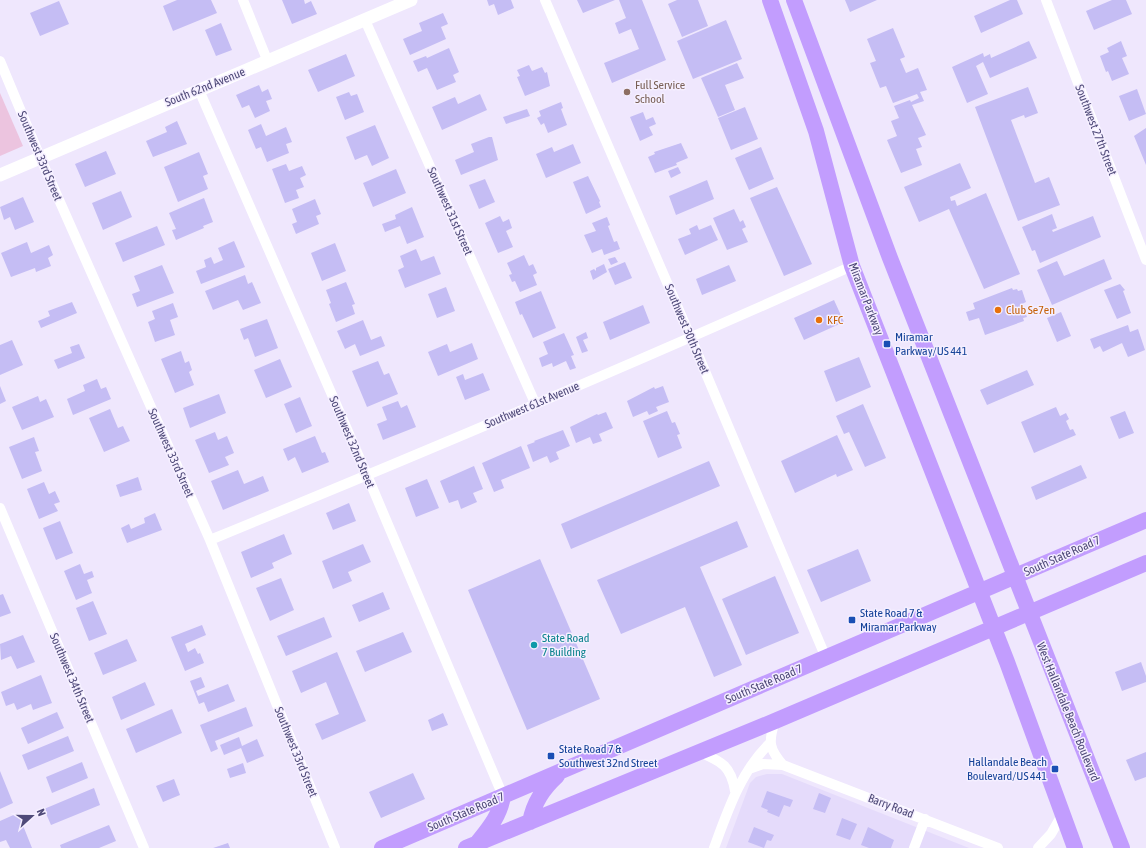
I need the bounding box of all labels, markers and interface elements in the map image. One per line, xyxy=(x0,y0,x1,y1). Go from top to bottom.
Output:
street label: South 62nd Avenue xyxy=(163,65,247,109)
place label: Full Service School xyxy=(635,78,685,106)
street label: Southwest 27th Street xyxy=(1072,83,1120,178)
marker: Full Service School xyxy=(622,87,632,97)
street label: Southwest 33rd Street xyxy=(15,109,65,203)
street label: Southwest 31st Street xyxy=(424,165,476,258)
street label: Miramar Parkway xyxy=(846,261,886,337)
street label: Southwest 30th Street xyxy=(662,282,712,376)
place label: Club Se7en xyxy=(1006,303,1055,317)
marker: Club Se7en xyxy=(993,305,1003,315)
place label: KFC xyxy=(827,313,844,327)
marker: KFC xyxy=(814,315,824,325)
place label: Miramar Parkway/US 441 xyxy=(895,330,968,358)
marker: Miramar Parkway/US 441 xyxy=(882,339,892,349)
street label: Southwest 61st Avenue xyxy=(483,379,581,431)
street label: Southwest 32nd Street xyxy=(326,394,378,490)
street label: Southwest 33rd Street xyxy=(145,406,197,500)
street label: South State Road 7 xyxy=(1022,533,1103,579)
place label: State Road 7 & Miramar Parkway xyxy=(860,606,937,634)
marker: State Road 7 & Miramar Parkway xyxy=(847,615,857,625)
street label: Southwest 34th Street xyxy=(47,631,97,725)
place label: State Road 7 Building xyxy=(542,631,589,659)
marker: State Road 7 Building xyxy=(529,640,539,650)
street label: West Hallandale Beach Boulevard xyxy=(1034,640,1102,784)
street label: South State Road 7 xyxy=(723,661,805,706)
street label: Southwest 33rd Street xyxy=(272,705,321,800)
place label: State Road 7 & Southwest 32nd Street xyxy=(559,742,658,770)
marker: State Road 7 & Southwest 32nd Street xyxy=(546,751,556,761)
place label: Hallandale Beach Boulevard/US 441 xyxy=(967,755,1047,783)
marker: Hallandale Beach Boulevard/US 441 xyxy=(1050,764,1060,774)
street label: South State Road 7 xyxy=(425,789,507,834)
street label: Barry Road xyxy=(866,791,916,821)
north arrow xyxy=(12,796,52,836)
text: N xyxy=(35,807,48,818)

